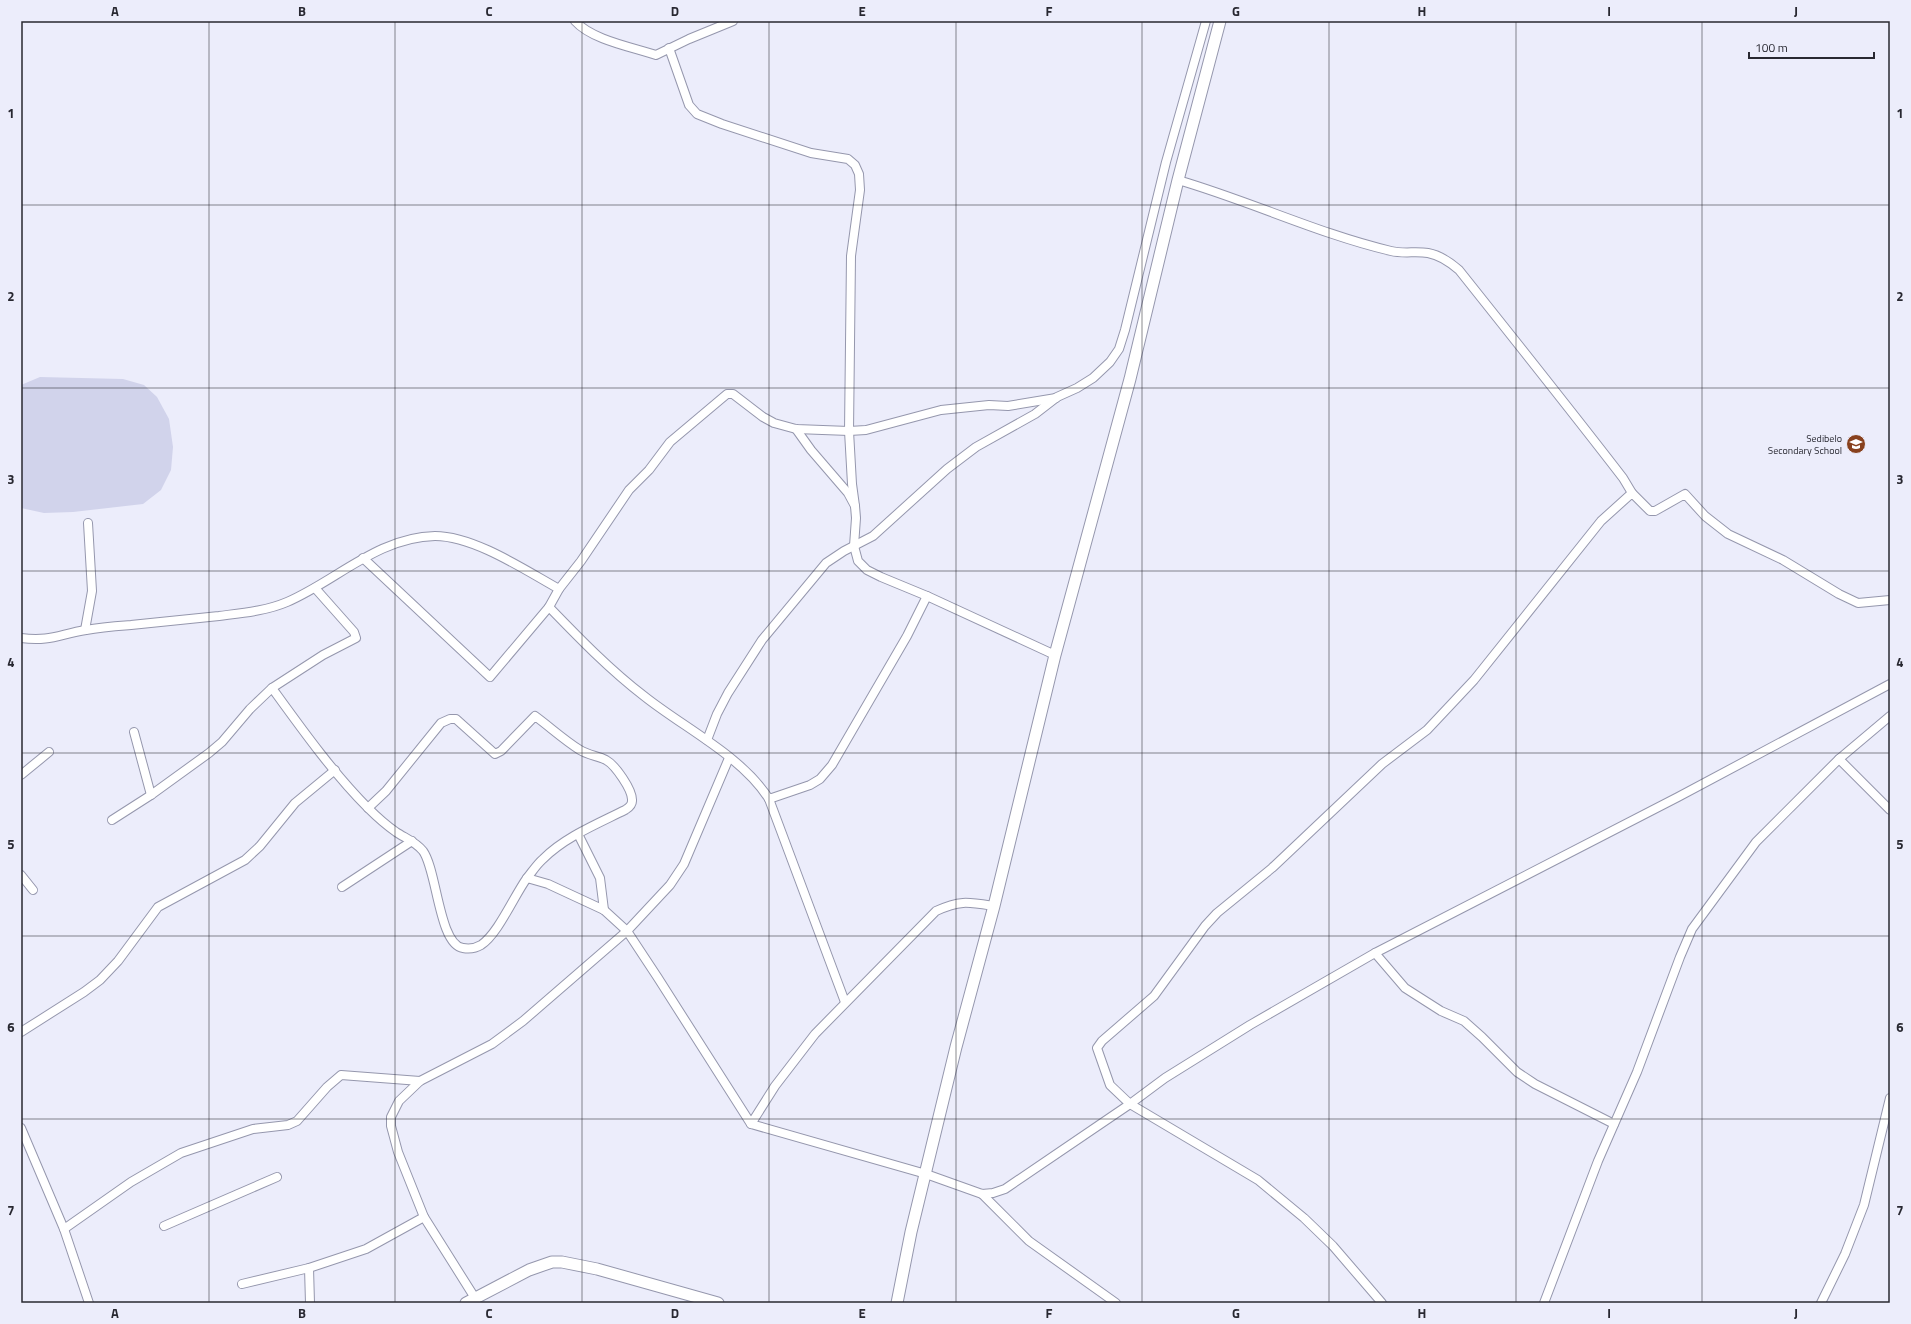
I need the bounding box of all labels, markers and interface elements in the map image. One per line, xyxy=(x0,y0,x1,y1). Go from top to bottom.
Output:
text: A xyxy=(111,1,119,21)
text: B xyxy=(298,1,306,21)
text: C xyxy=(485,1,493,21)
text: D xyxy=(671,1,679,21)
text: E xyxy=(858,1,866,21)
text: F xyxy=(1046,1,1053,21)
text: G xyxy=(1232,1,1240,21)
text: H xyxy=(1418,1,1426,21)
text: I xyxy=(1607,1,1611,21)
text: J xyxy=(1794,1,1798,21)
scale bar xyxy=(1749,34,1874,60)
text: 100 m xyxy=(1755,38,1788,57)
text: 1 xyxy=(7,103,15,123)
text: 1 xyxy=(1896,103,1904,123)
text: 2 xyxy=(7,286,15,306)
text: 2 xyxy=(1896,286,1904,306)
place label: Sedibelo Secondary School xyxy=(1768,431,1842,458)
school or university icon: Sedibelo Secondary School xyxy=(1845,433,1867,455)
text: 3 xyxy=(7,469,15,489)
text: 3 xyxy=(1896,469,1904,489)
text: 4 xyxy=(7,652,15,672)
text: 4 xyxy=(1896,652,1904,672)
text: 5 xyxy=(7,834,15,854)
text: 5 xyxy=(1896,834,1904,854)
text: 6 xyxy=(7,1017,15,1037)
text: 6 xyxy=(1896,1017,1904,1037)
text: 7 xyxy=(7,1200,15,1220)
text: 7 xyxy=(1896,1200,1904,1220)
text: A xyxy=(111,1303,119,1323)
text: B xyxy=(298,1303,306,1323)
text: C xyxy=(485,1303,493,1323)
text: D xyxy=(671,1303,679,1323)
text: E xyxy=(858,1303,866,1323)
text: F xyxy=(1046,1303,1053,1323)
text: G xyxy=(1232,1303,1240,1323)
text: H xyxy=(1418,1303,1426,1323)
text: I xyxy=(1607,1303,1611,1323)
text: J xyxy=(1794,1303,1798,1323)

